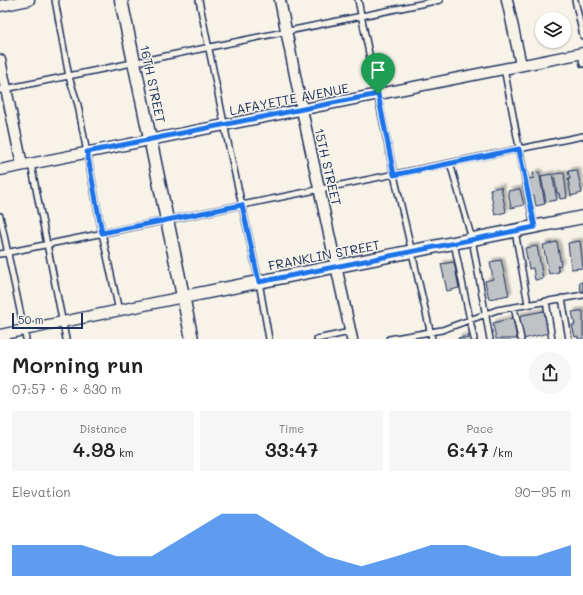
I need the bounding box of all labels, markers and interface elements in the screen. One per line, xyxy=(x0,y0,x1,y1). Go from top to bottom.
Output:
map controls xyxy=(535,12,571,48)
button: layers xyxy=(535,12,571,48)
street label: 16TH STREET xyxy=(137,43,170,124)
pin xyxy=(361,53,395,94)
icon: arrive xyxy=(367,59,389,81)
street label: LAFAYETTE AVENUE xyxy=(228,79,350,118)
street label: 15TH STREET xyxy=(311,126,346,207)
street label: FRANKLIN STREET xyxy=(267,235,381,274)
scale bar xyxy=(12,311,83,330)
text: 50 m xyxy=(18,312,44,327)
text: Morning run xyxy=(12,350,143,379)
button: share xyxy=(529,352,571,394)
text: 07:57 · 6 × 830 m xyxy=(12,380,121,397)
text: Distance xyxy=(79,421,127,436)
text: Time xyxy=(279,421,304,436)
text: Pace xyxy=(466,421,493,436)
text: 4.98 xyxy=(73,436,115,462)
text: 33:47 xyxy=(265,436,318,462)
text: 6:47 xyxy=(447,436,489,462)
text: km xyxy=(115,445,134,460)
text: /km xyxy=(489,445,513,460)
text: Elevation xyxy=(12,483,70,500)
text: 90–95 m xyxy=(515,483,571,500)

